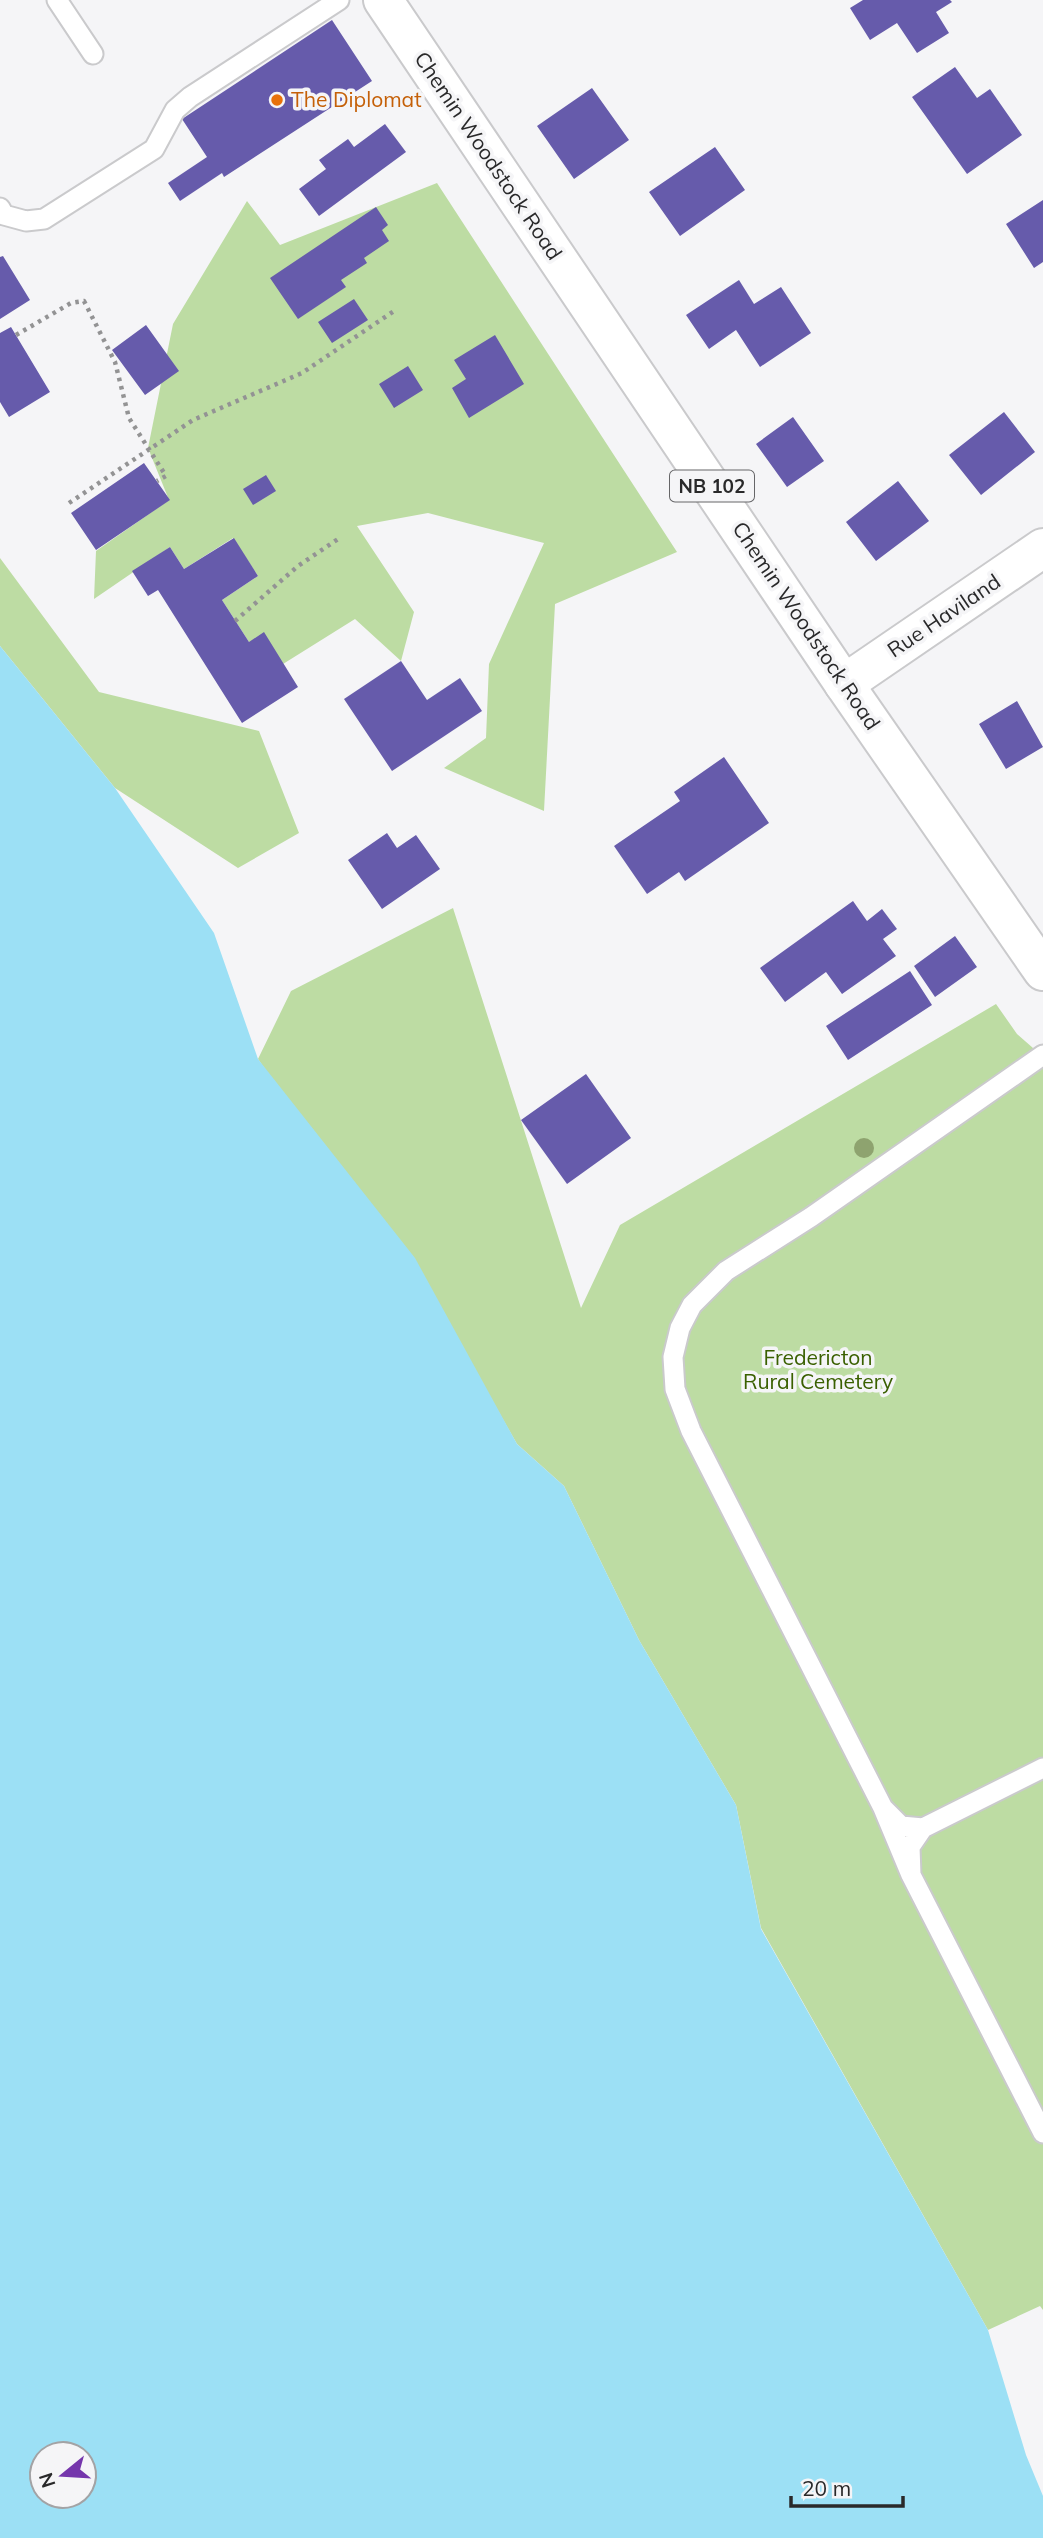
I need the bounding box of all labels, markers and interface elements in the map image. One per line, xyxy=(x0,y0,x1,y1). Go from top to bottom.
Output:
street label: Chemin Woodstock Road xyxy=(409,46,568,265)
place label: The Diplomat xyxy=(291,86,422,112)
marker: The Diplomat xyxy=(269,92,285,108)
road number: NB 102 xyxy=(670,471,754,502)
street label: Chemin Woodstock Road xyxy=(727,516,886,735)
street label: Rue Haviland xyxy=(882,568,1005,663)
park label: Fredericton Rural Cemetery xyxy=(743,1344,893,1394)
north arrow xyxy=(28,2440,98,2510)
scale bar xyxy=(791,2464,903,2508)
text: N xyxy=(33,2470,60,2491)
text: 20 m xyxy=(802,2475,851,2501)

